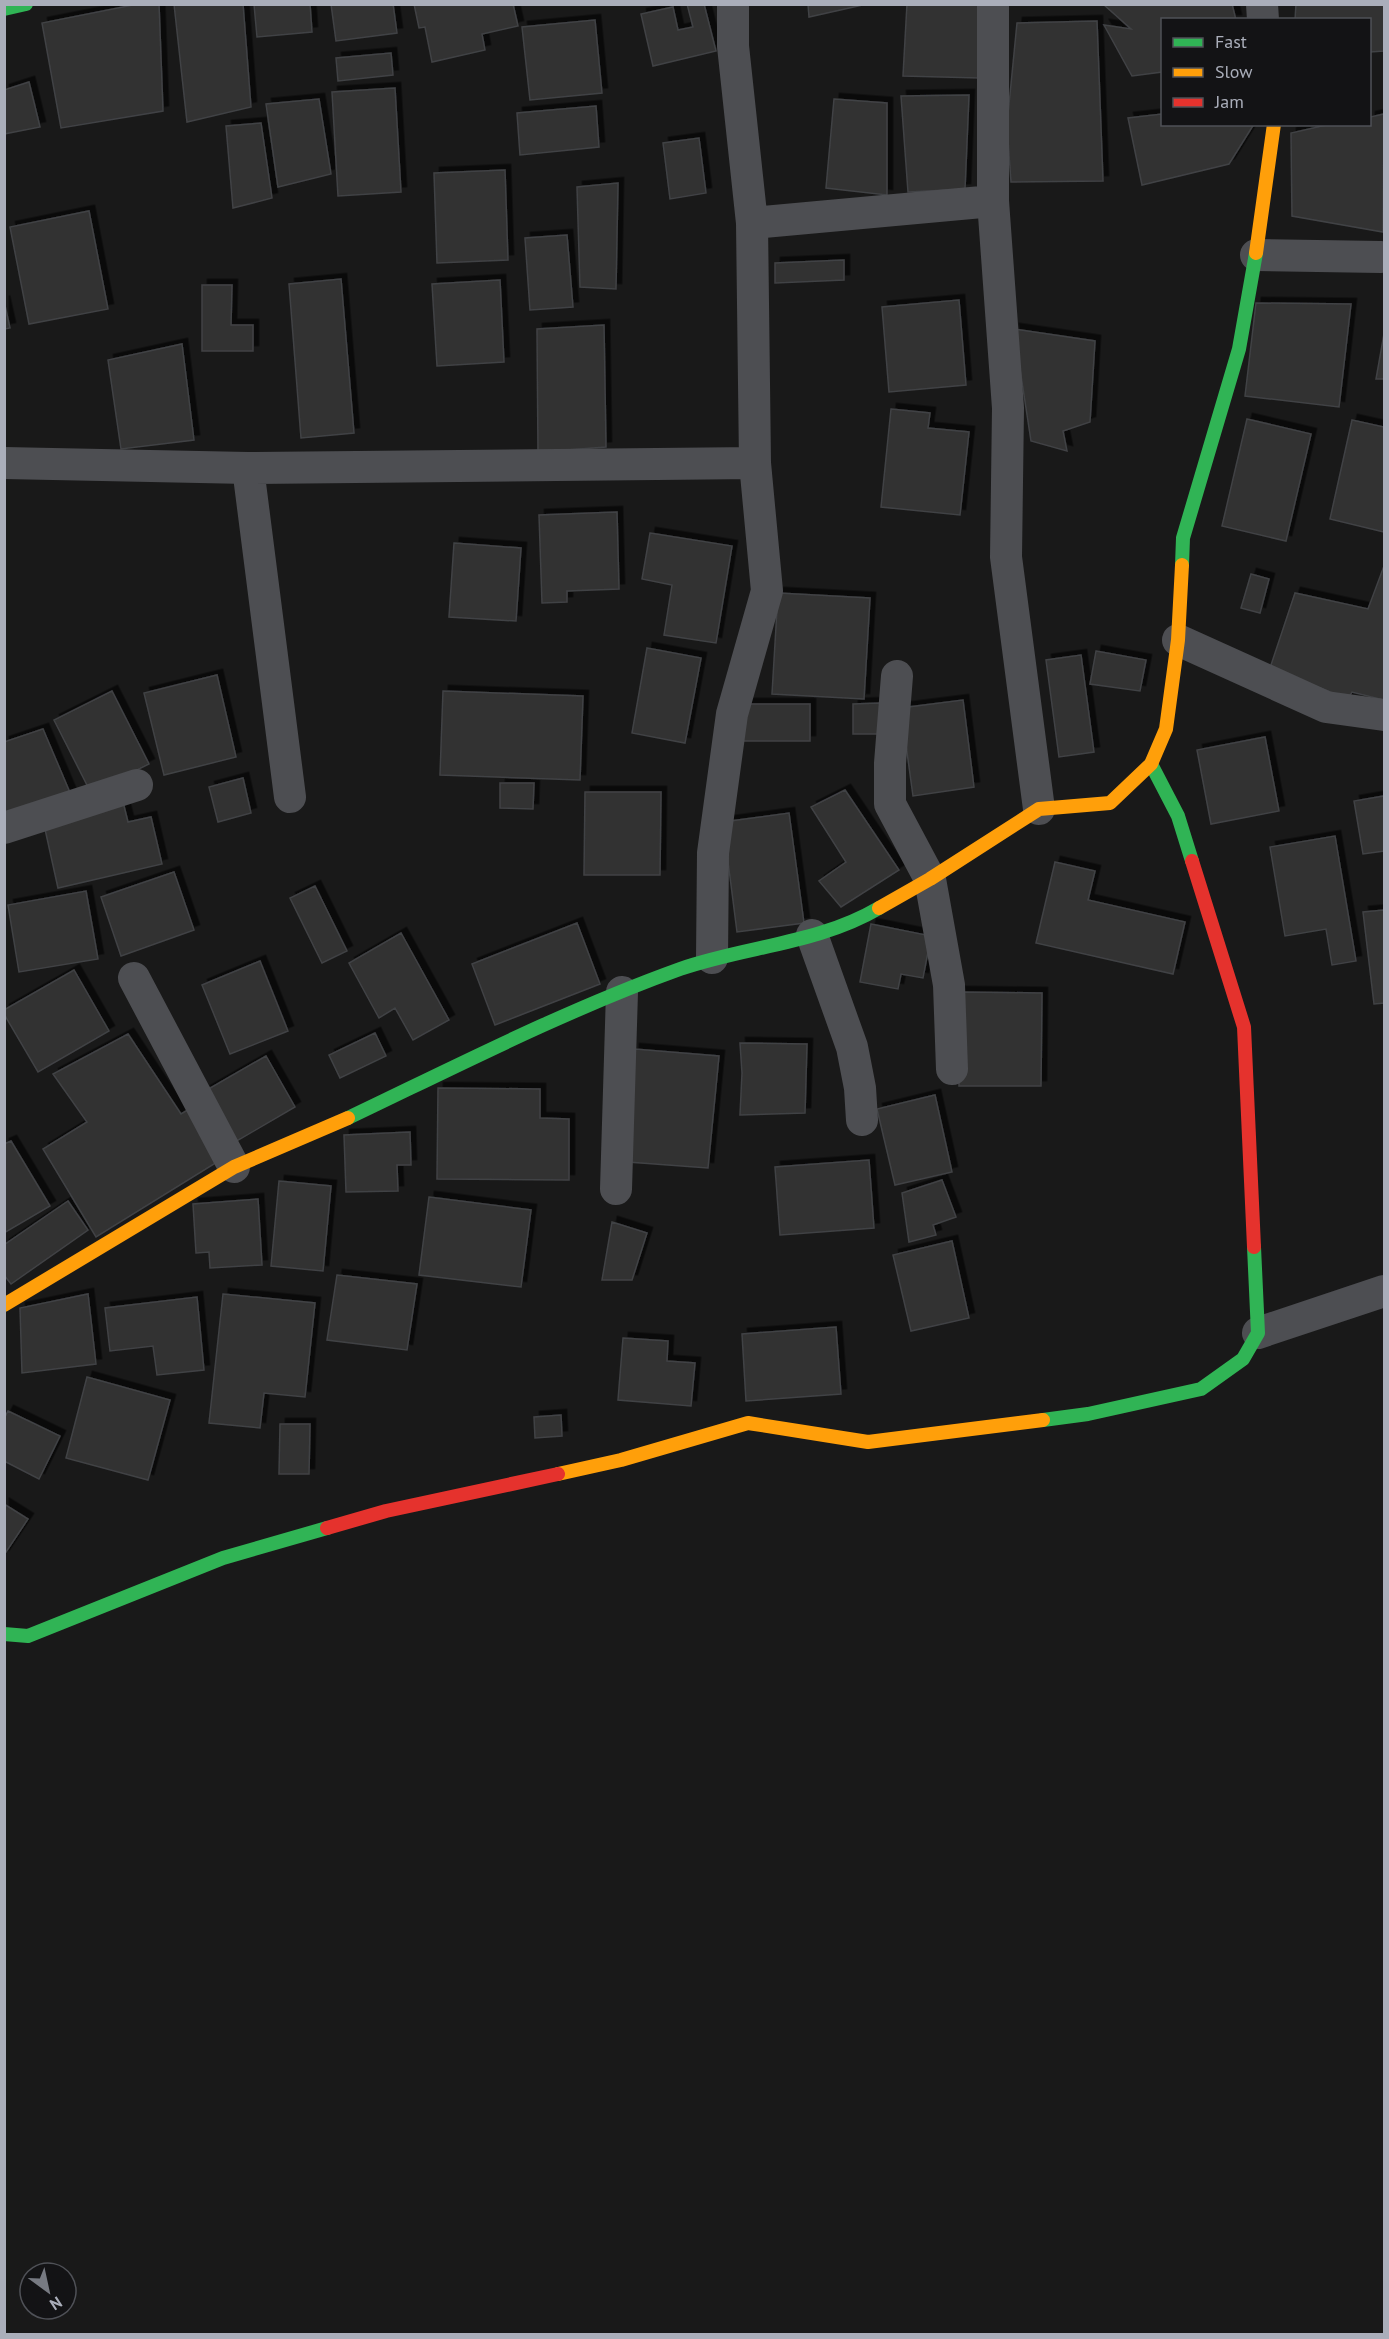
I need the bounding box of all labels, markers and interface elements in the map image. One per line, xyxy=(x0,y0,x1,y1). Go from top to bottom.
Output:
legend xyxy=(1161,18,1371,126)
text: Fast xyxy=(1215,30,1247,53)
text: Slow xyxy=(1215,60,1253,83)
text: Jam xyxy=(1214,90,1244,113)
north arrow xyxy=(18,2261,78,2321)
text: N xyxy=(46,2292,66,2315)

